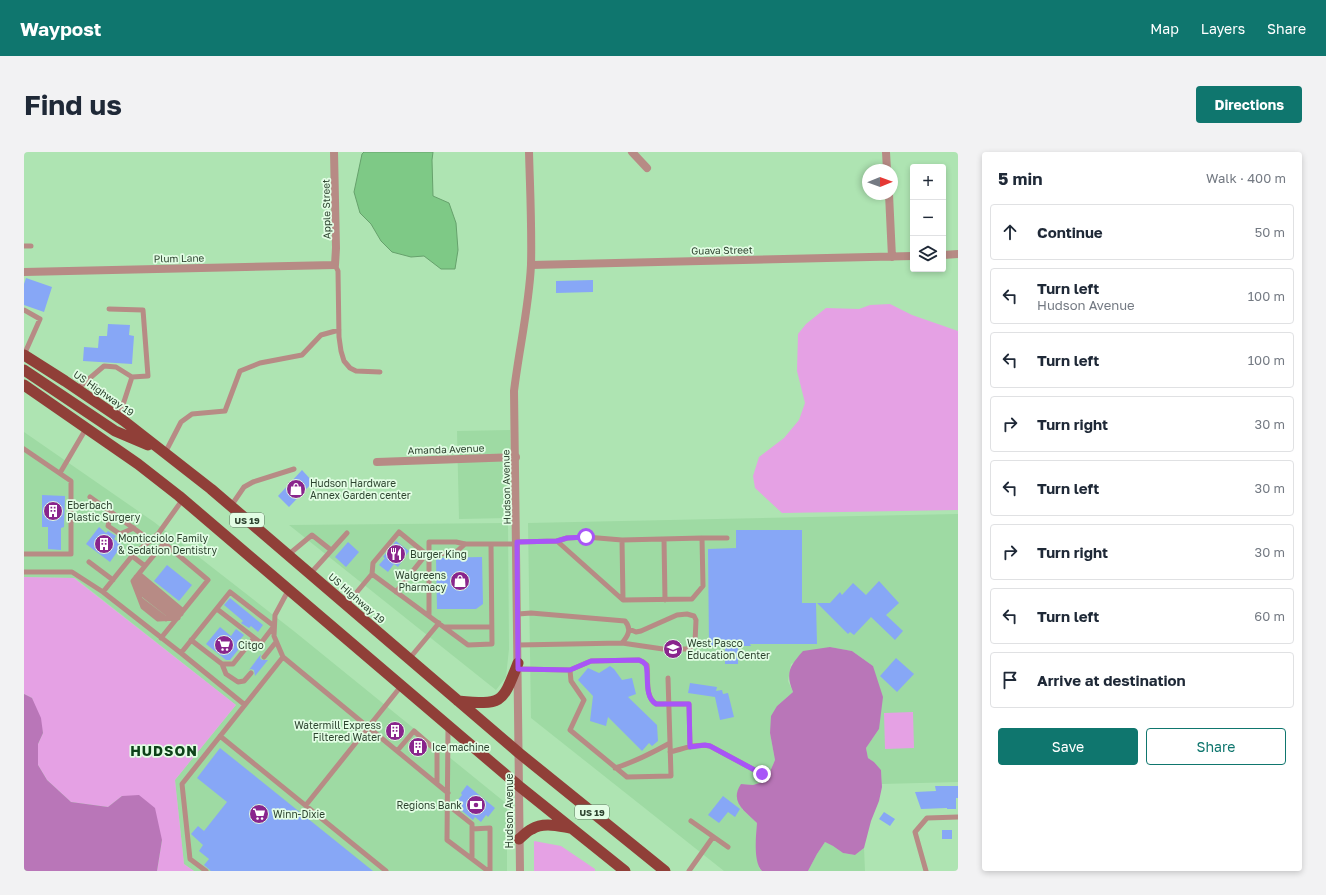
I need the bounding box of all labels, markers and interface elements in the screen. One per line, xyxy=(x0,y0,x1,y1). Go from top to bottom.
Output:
text: Waypost xyxy=(20,17,101,40)
text: Map xyxy=(1150,20,1179,37)
text: Layers xyxy=(1201,20,1245,37)
text: Share xyxy=(1267,20,1306,37)
button: Directions xyxy=(1196,86,1302,123)
text: Find us xyxy=(24,88,122,121)
north arrow xyxy=(862,164,898,200)
map controls xyxy=(910,164,946,272)
button: + xyxy=(910,164,946,200)
text: 5 min xyxy=(998,168,1042,189)
text: Walk · 400 m xyxy=(1206,170,1286,186)
street label: Apple Street xyxy=(319,179,333,239)
button: − xyxy=(910,200,946,236)
icon: ahead xyxy=(999,221,1021,243)
text: Continue xyxy=(1037,223,1103,241)
text: 50 m xyxy=(1255,224,1285,240)
button: layers xyxy=(910,236,946,272)
street label: Guava Street xyxy=(691,243,753,257)
street label: Plum Lane xyxy=(154,252,205,264)
text: Turn left xyxy=(1037,279,1099,297)
icon: left xyxy=(999,285,1021,307)
text: 100 m xyxy=(1248,288,1285,304)
text: Hudson Avenue xyxy=(1037,297,1135,313)
icon: left xyxy=(999,349,1021,371)
text: Turn left xyxy=(1037,351,1099,369)
text: 100 m xyxy=(1248,352,1285,368)
street label: US Highway 19 xyxy=(71,368,137,418)
icon: right xyxy=(999,413,1021,435)
text: Turn right xyxy=(1037,415,1108,433)
text: 30 m xyxy=(1255,416,1285,432)
street label: Amanda Avenue xyxy=(407,442,485,456)
street label: Hudson Avenue xyxy=(499,449,513,525)
place label: Hudson Hardware Annex Garden center xyxy=(310,477,411,501)
icon: left xyxy=(999,477,1021,499)
shop icon: Hudson Hardware Annex Garden center xyxy=(285,478,307,500)
text: Turn left xyxy=(1037,479,1099,497)
text: 30 m xyxy=(1255,480,1285,496)
place label: Eberbach Plastic Surgery xyxy=(67,499,141,523)
building icon: Eberbach Plastic Surgery xyxy=(42,500,64,522)
road number: US 19 xyxy=(230,513,264,527)
route start xyxy=(577,528,595,546)
place label: Monticciolo Family & Sedation Dentistry xyxy=(118,532,217,556)
building icon: Monticciolo Family & Sedation Dentistry xyxy=(93,533,115,555)
icon: right xyxy=(999,541,1021,563)
restaurant icon: Burger King xyxy=(385,543,407,565)
text: Turn right xyxy=(1037,543,1108,561)
text: 30 m xyxy=(1255,544,1285,560)
place label: Burger King xyxy=(410,548,467,560)
place label: Walgreens Pharmacy xyxy=(395,569,446,593)
street label: US Highway 19 xyxy=(326,570,388,626)
shop icon: Walgreens Pharmacy xyxy=(449,570,471,592)
icon: left xyxy=(999,605,1021,627)
text: Turn left xyxy=(1037,607,1099,625)
text: 60 m xyxy=(1254,608,1285,624)
supermarket icon: Citgo xyxy=(213,634,235,656)
place label: West Pasco Education Center xyxy=(687,637,770,661)
school or university icon: West Pasco Education Center xyxy=(662,638,684,660)
place label: Citgo xyxy=(238,639,264,651)
icon: arrive xyxy=(999,669,1021,691)
text: Arrive at destination xyxy=(1037,671,1186,689)
place label: Watermill Express Filtered Water xyxy=(294,719,381,743)
building icon: Watermill Express Filtered Water xyxy=(384,720,406,742)
button: Save xyxy=(998,728,1138,765)
button: Share xyxy=(1146,728,1286,765)
building icon: Ice machine xyxy=(407,736,429,758)
place label: Ice machine xyxy=(432,741,490,753)
district label: HUDSON xyxy=(130,742,198,759)
route end xyxy=(753,765,771,783)
street label: Hudson Avenue xyxy=(503,773,515,849)
bank icon: Regions Bank xyxy=(465,794,487,816)
place label: Regions Bank xyxy=(397,799,462,811)
supermarket icon: Winn-Dixie xyxy=(248,803,270,825)
road number: US 19 xyxy=(575,805,609,819)
place label: Winn-Dixie xyxy=(273,808,325,820)

